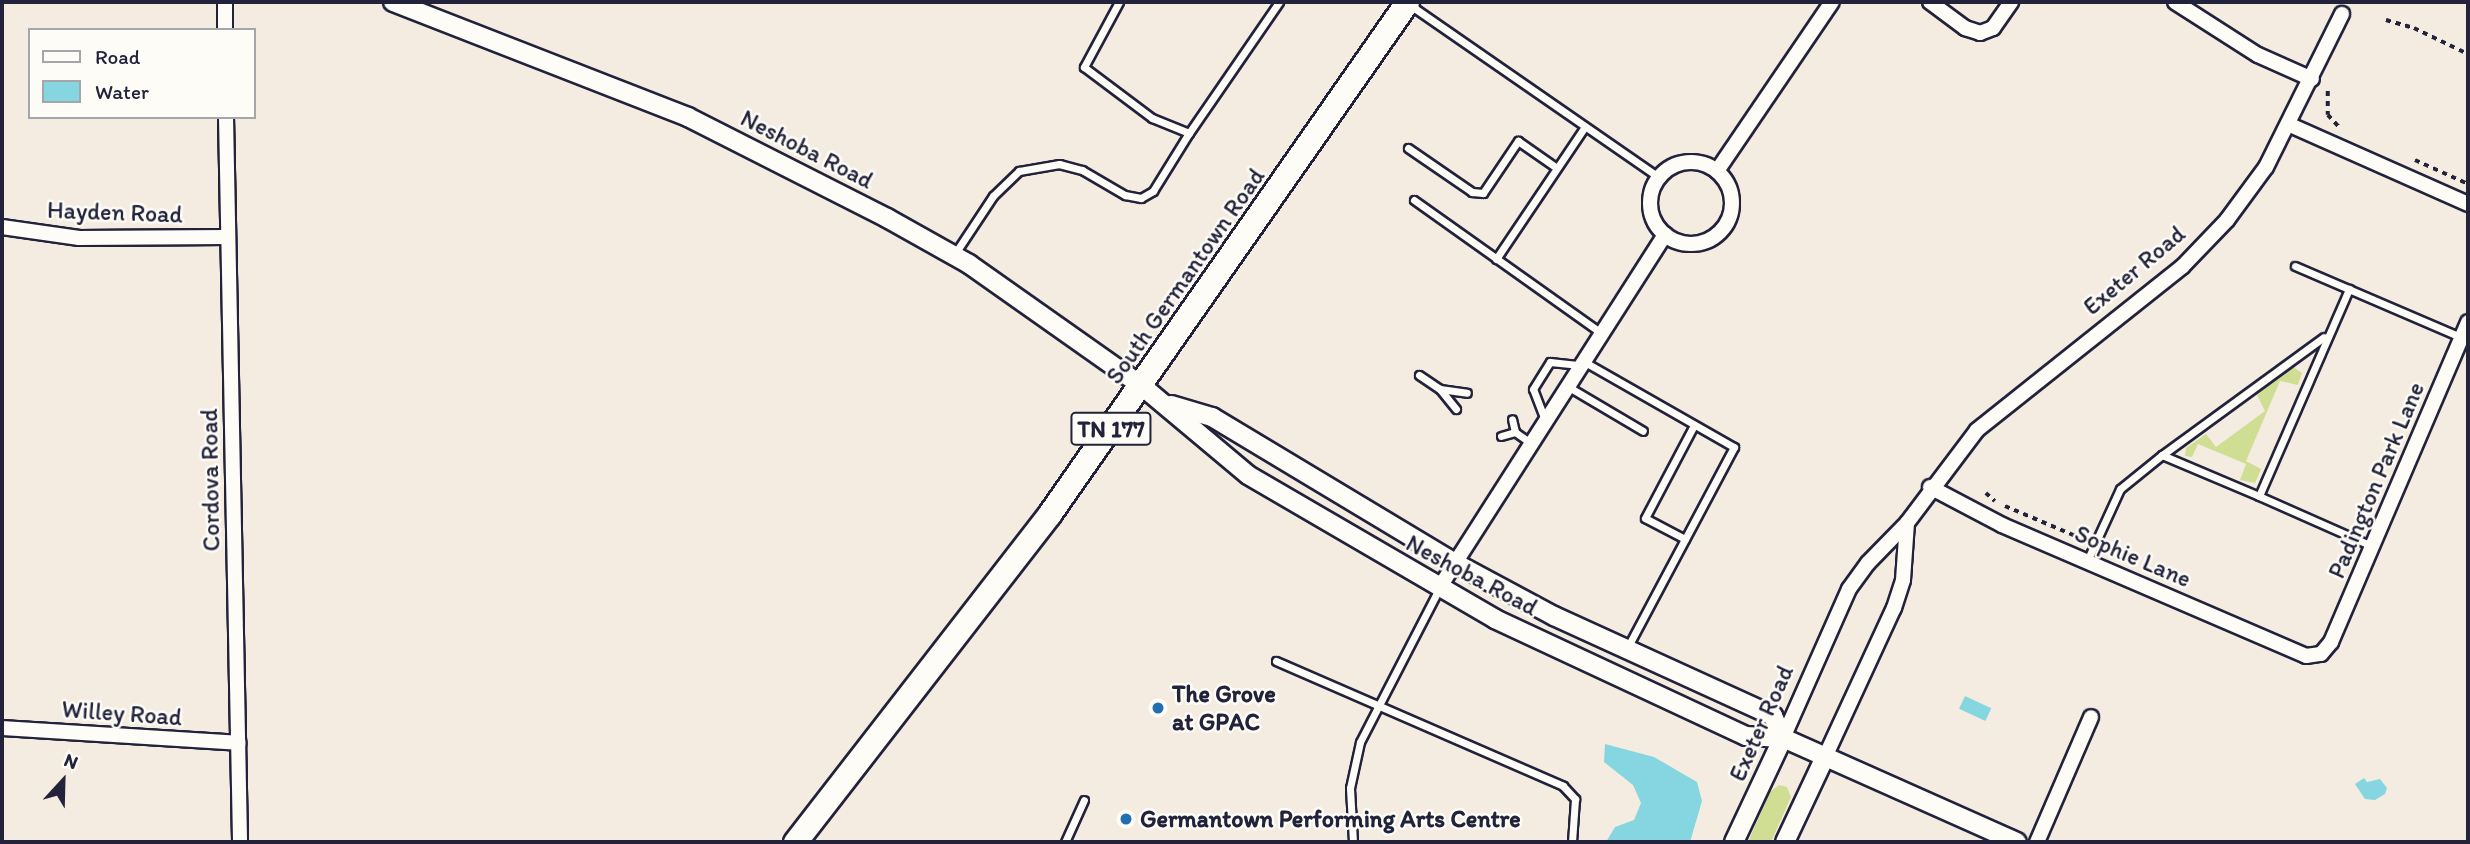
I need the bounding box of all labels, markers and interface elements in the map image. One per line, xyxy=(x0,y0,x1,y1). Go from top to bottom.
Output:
legend xyxy=(28,28,256,119)
text: Road xyxy=(95,44,140,69)
text: Water xyxy=(95,79,149,104)
street label: Neshoba Road xyxy=(736,103,878,195)
street label: South Germantown Road xyxy=(1100,163,1270,389)
street label: Hayden Road xyxy=(47,195,183,229)
street label: Exeter Road xyxy=(2078,219,2190,321)
street label: Padington Park Lane xyxy=(2321,377,2431,583)
street label: Cordova Road xyxy=(194,408,226,552)
road number: TN 177 xyxy=(1069,410,1153,448)
street label: Sophie Lane xyxy=(2071,519,2195,593)
street label: Neshoba Road xyxy=(1401,528,1543,622)
street label: Exeter Road xyxy=(1723,661,1799,785)
place label: The Grove at GPAC xyxy=(1172,680,1276,736)
street label: Willey Road xyxy=(61,694,183,732)
marker: The Grove at GPAC xyxy=(1150,700,1166,716)
north arrow xyxy=(28,746,98,816)
text: N xyxy=(61,748,81,774)
place label: Germantown Performing Arts Centre xyxy=(1140,805,1521,833)
marker: Germantown Performing Arts Centre xyxy=(1118,811,1134,827)

